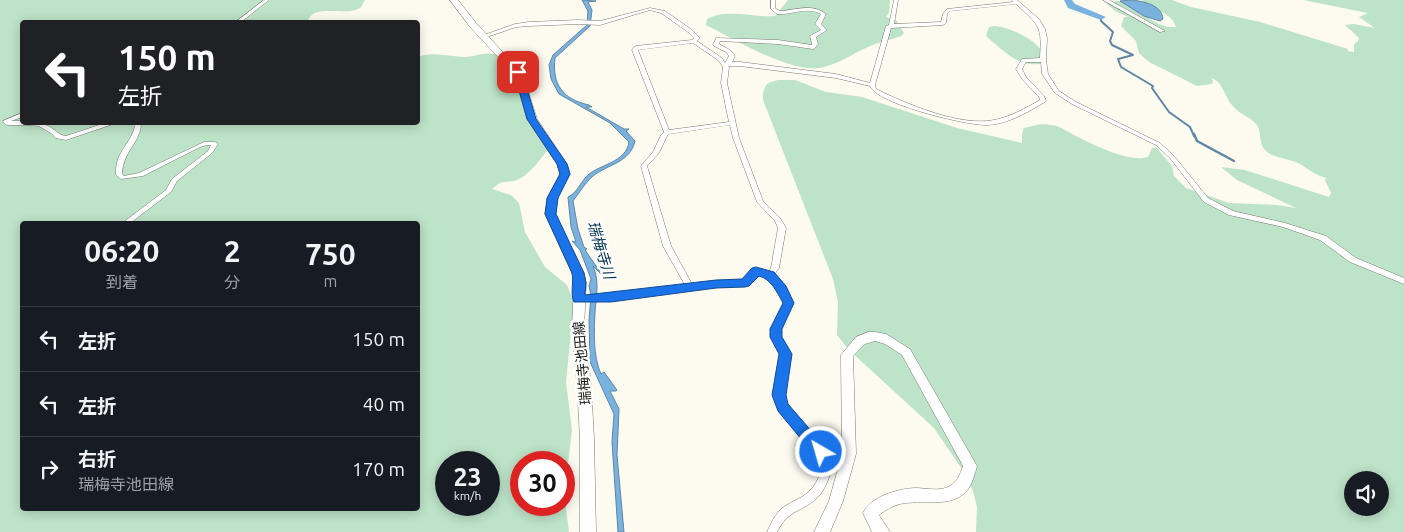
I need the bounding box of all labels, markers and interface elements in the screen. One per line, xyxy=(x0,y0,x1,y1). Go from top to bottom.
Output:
text: 150 m xyxy=(118,37,216,77)
icon: left xyxy=(35,40,100,105)
pin xyxy=(497,51,539,93)
icon: arrive xyxy=(504,58,532,86)
text: 左折 xyxy=(118,83,162,108)
water label: 瑞梅寺川 xyxy=(585,219,619,283)
text: 06:20 xyxy=(84,234,159,268)
text: 2 xyxy=(224,234,241,268)
text: 750 xyxy=(305,237,356,271)
text: m xyxy=(323,272,337,290)
text: 到着 xyxy=(106,273,138,291)
text: 分 xyxy=(224,273,240,291)
street label: 瑞梅寺池田線 xyxy=(570,320,594,406)
icon: left xyxy=(35,325,63,353)
text: 150 m xyxy=(352,328,405,350)
text: 左折 xyxy=(78,330,116,352)
icon: left xyxy=(35,390,63,418)
text: 40 m xyxy=(363,393,405,415)
text: 左折 xyxy=(78,395,116,417)
position arrow xyxy=(794,425,846,477)
text: 右折 xyxy=(78,448,116,470)
speed limit sign: 30 xyxy=(510,451,575,516)
icon: right xyxy=(35,455,63,483)
text: 170 m xyxy=(352,458,405,480)
text: 23 xyxy=(453,463,482,491)
map controls xyxy=(1344,471,1389,516)
button: sound xyxy=(1344,471,1389,516)
text: 瑞梅寺池田線 xyxy=(78,475,174,493)
text: km/h xyxy=(454,489,481,502)

